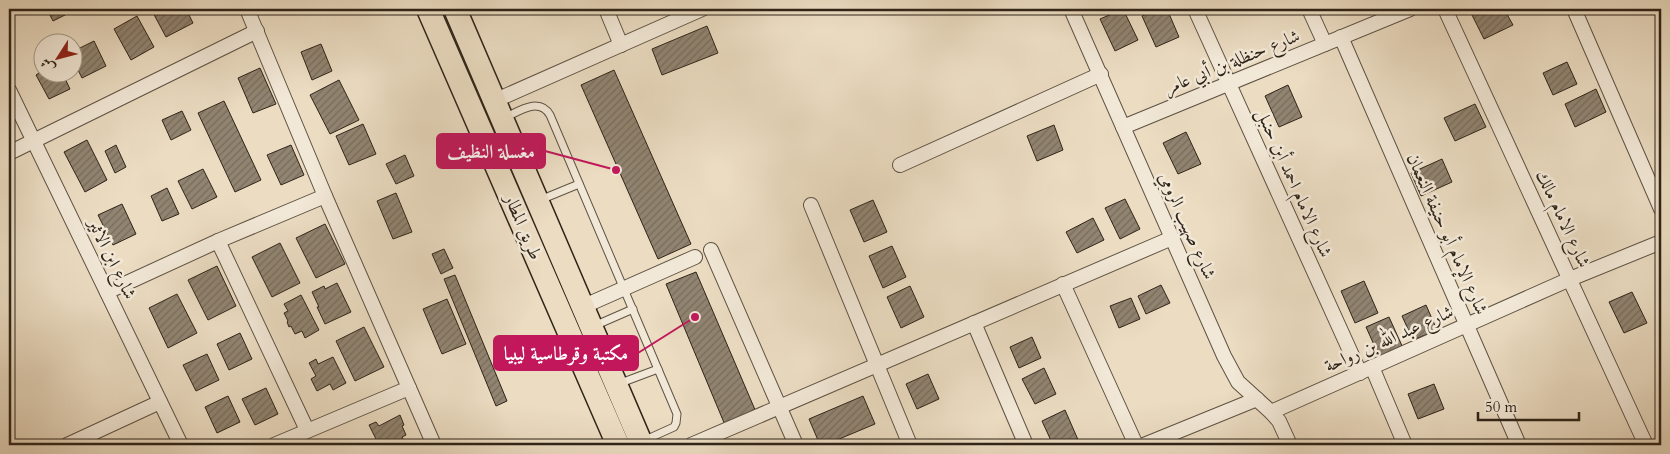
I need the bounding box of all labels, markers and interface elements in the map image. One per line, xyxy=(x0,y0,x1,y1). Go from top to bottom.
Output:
street label: شارع حنظلة بن أبي عامر xyxy=(1160,22,1304,102)
north arrow xyxy=(32,32,82,82)
text: ش xyxy=(36,54,60,77)
street label: شارع الامام احمد أبن حنبل xyxy=(1247,104,1339,263)
callout: مغسلة النظيف xyxy=(437,134,545,168)
text: مغسلة النظيف xyxy=(447,139,535,165)
street label: شارع الإمام أبو حنيفة النعمان xyxy=(1397,149,1495,320)
street label: شارع الامام مالك xyxy=(1527,166,1596,273)
street label: شارع صهيب الرومي xyxy=(1150,168,1222,284)
street label: طريق المطار xyxy=(497,188,548,264)
street label: شارع ابن الاثير xyxy=(79,213,142,304)
street label: شارع عبد الله بن رواحة xyxy=(1320,298,1458,380)
callout: مكتبة وقرطاسية ليبيا xyxy=(494,336,638,370)
text: مكتبة وقرطاسية ليبيا xyxy=(504,341,628,367)
scale bar xyxy=(1478,389,1579,421)
text: 50 m xyxy=(1485,397,1517,417)

